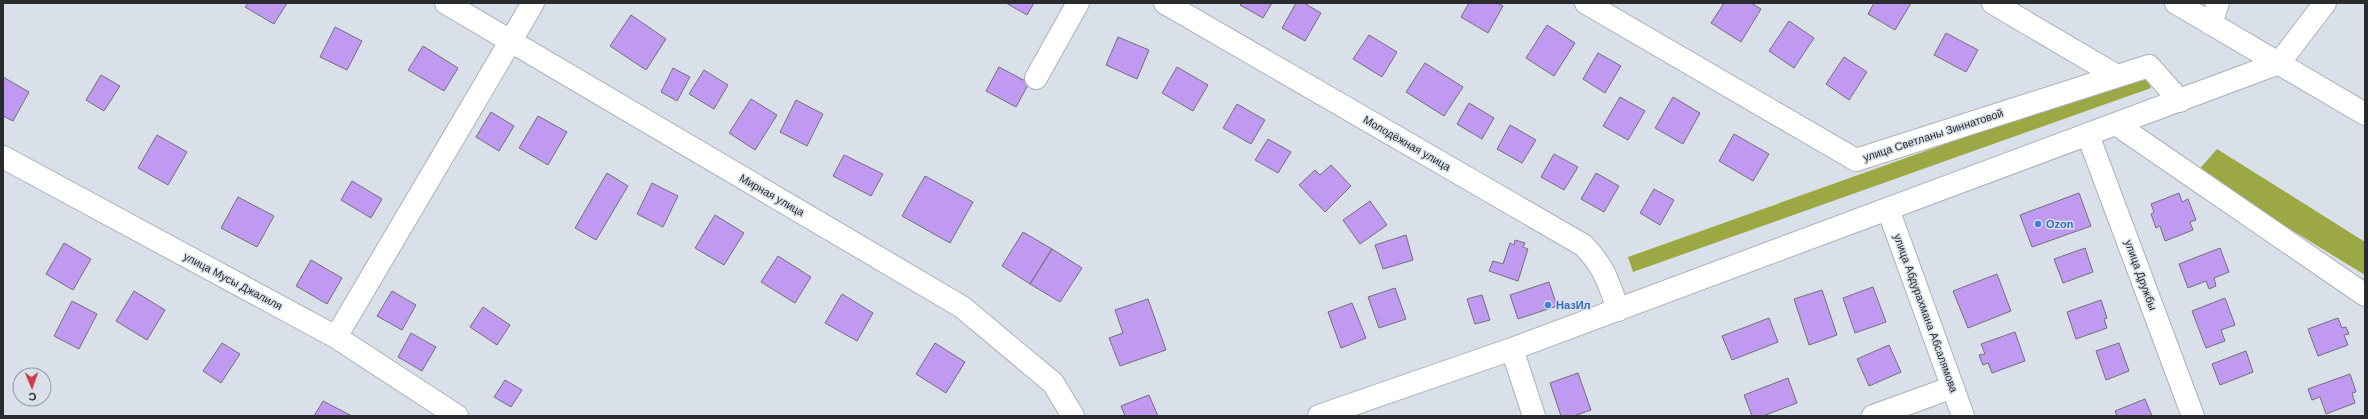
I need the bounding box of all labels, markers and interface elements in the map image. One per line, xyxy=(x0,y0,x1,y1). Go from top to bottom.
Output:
street label: улица Светланы Зиннатовой xyxy=(1861,107,2005,163)
street label: Молодёжная улица xyxy=(1361,113,1454,173)
street label: Мирная улица xyxy=(737,172,807,219)
place label: Ozon xyxy=(2046,218,2074,230)
marker: Ozon xyxy=(2033,219,2043,229)
street label: улица Абдурахмана Абсалямова xyxy=(1892,232,1961,395)
street label: улица Дружбы xyxy=(2123,238,2159,312)
street label: улица Мусы Джалиля xyxy=(181,250,285,312)
place label: НазИл xyxy=(1556,299,1591,311)
marker: НазИл xyxy=(1543,300,1553,310)
north arrow xyxy=(12,367,52,407)
text: С xyxy=(28,391,37,403)

